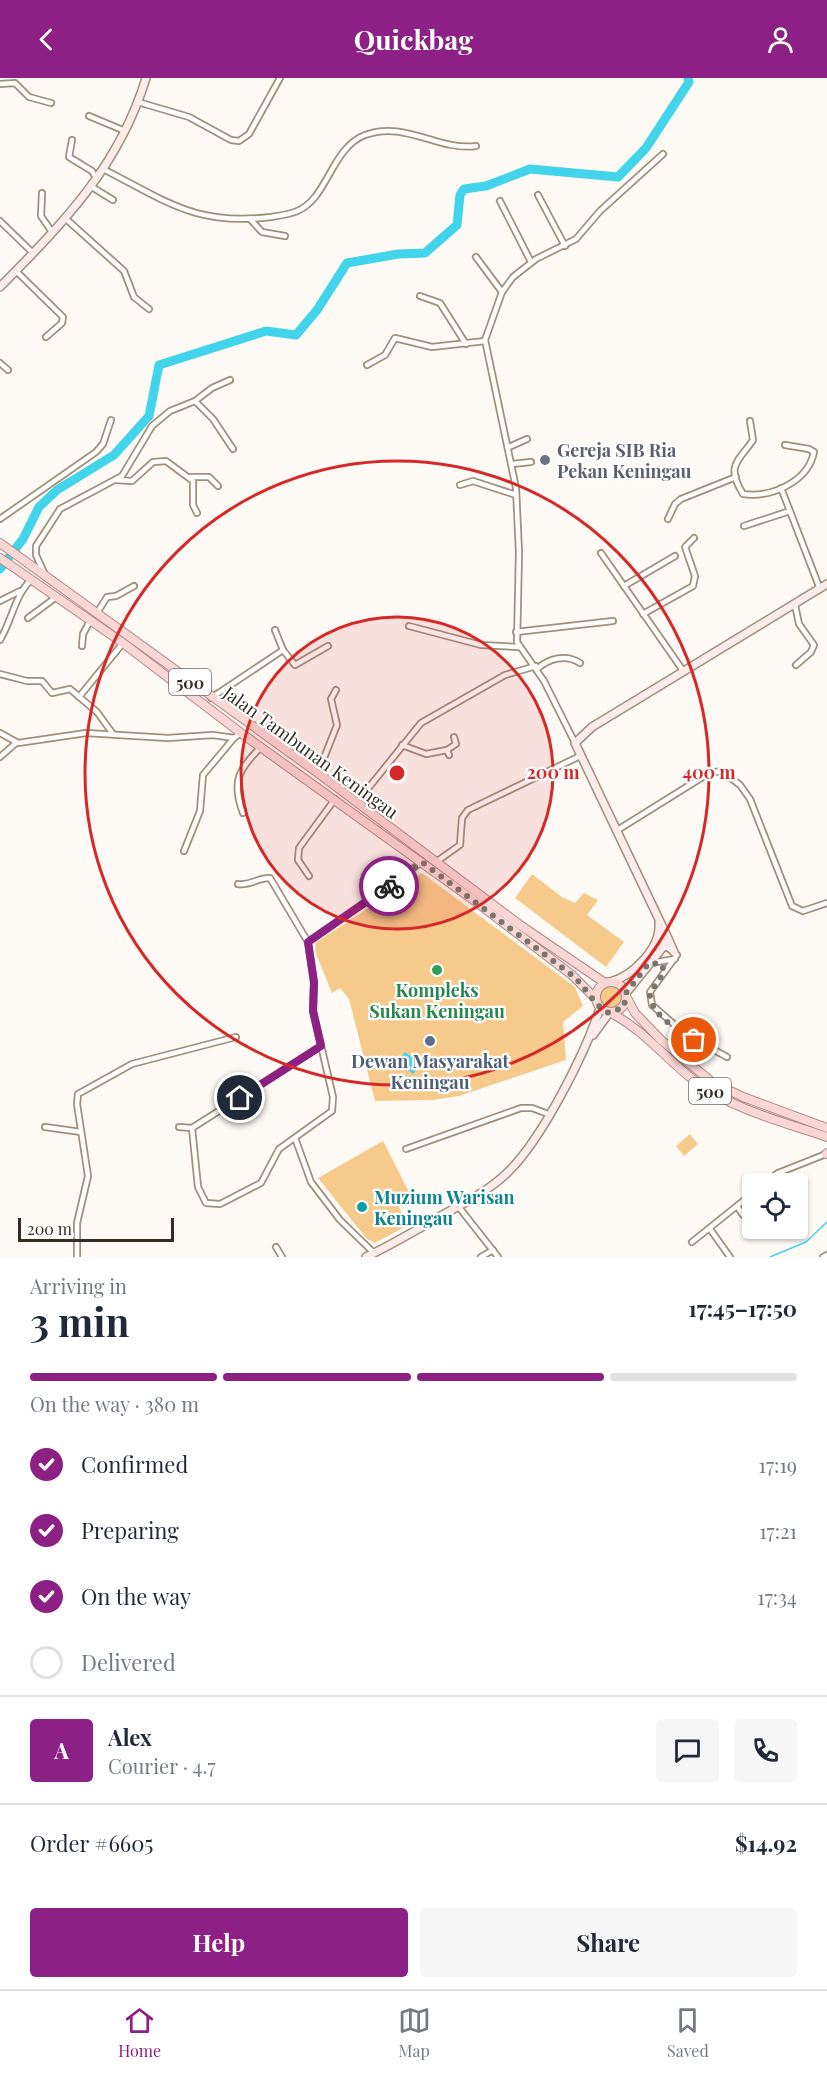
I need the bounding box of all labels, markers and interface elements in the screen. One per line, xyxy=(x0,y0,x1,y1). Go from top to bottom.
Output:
text: Quickbag xyxy=(354,21,473,57)
icon: back xyxy=(30,23,63,56)
icon: person xyxy=(764,23,797,56)
place label: Gereja SIB Ria Pekan Keningau xyxy=(557,438,692,483)
marker: Gereja SIB Ria Pekan Keningau xyxy=(538,453,552,467)
road number: 500 xyxy=(169,669,211,695)
street label: Jalan Tambunan Keningau xyxy=(218,680,404,824)
text: 200 m xyxy=(526,760,580,784)
text: 400 m xyxy=(682,760,736,784)
centre of rings xyxy=(387,763,407,783)
courier xyxy=(359,856,419,916)
icon: bike xyxy=(373,870,406,903)
marker: Kompleks Sukan Keningau xyxy=(430,963,444,977)
place label: Kompleks Sukan Keningau xyxy=(369,978,505,1023)
pin xyxy=(668,1014,719,1065)
icon: bag xyxy=(677,1023,710,1056)
marker: Dewan Masyarakat Keningau xyxy=(423,1034,437,1048)
place label: Dewan Masyarakat Keningau xyxy=(351,1049,510,1094)
pin xyxy=(214,1072,265,1123)
road number: 500 xyxy=(689,1078,731,1104)
icon: home xyxy=(223,1081,256,1114)
map controls xyxy=(742,1173,808,1239)
button: locate xyxy=(742,1173,808,1239)
place label: Muzium Warisan Keningau xyxy=(374,1185,515,1230)
marker: Muzium Warisan Keningau xyxy=(355,1200,369,1214)
scale bar xyxy=(18,1215,174,1242)
text: 200 m xyxy=(27,1218,72,1239)
text: Arriving in xyxy=(30,1272,127,1299)
text: 17:45–17:50 xyxy=(688,1293,797,1323)
text: 3 min xyxy=(30,1295,129,1347)
text: On the way · 380 m xyxy=(30,1390,199,1417)
icon: check xyxy=(30,1448,63,1481)
text: Confirmed xyxy=(81,1449,188,1479)
text: 17:19 xyxy=(759,1451,797,1478)
icon: check xyxy=(30,1514,63,1547)
text: Preparing xyxy=(81,1515,179,1545)
text: 17:21 xyxy=(759,1517,797,1544)
icon: check xyxy=(30,1580,63,1613)
text: On the way xyxy=(81,1581,191,1611)
text: 17:34 xyxy=(757,1583,797,1610)
text: Delivered xyxy=(81,1647,176,1677)
button: chat xyxy=(656,1719,719,1782)
button: phone xyxy=(734,1719,797,1782)
text: Alex xyxy=(108,1722,152,1752)
text: A xyxy=(54,1735,69,1765)
text: Courier · 4.7 xyxy=(108,1752,216,1779)
text: Order #6605 xyxy=(30,1828,153,1858)
text: $14.92 xyxy=(735,1828,797,1858)
button: Help xyxy=(30,1908,408,1977)
button: Share xyxy=(420,1908,797,1977)
tab: Home xyxy=(118,2004,161,2061)
tab: Map xyxy=(398,2004,431,2061)
tab: Saved xyxy=(667,2004,709,2061)

